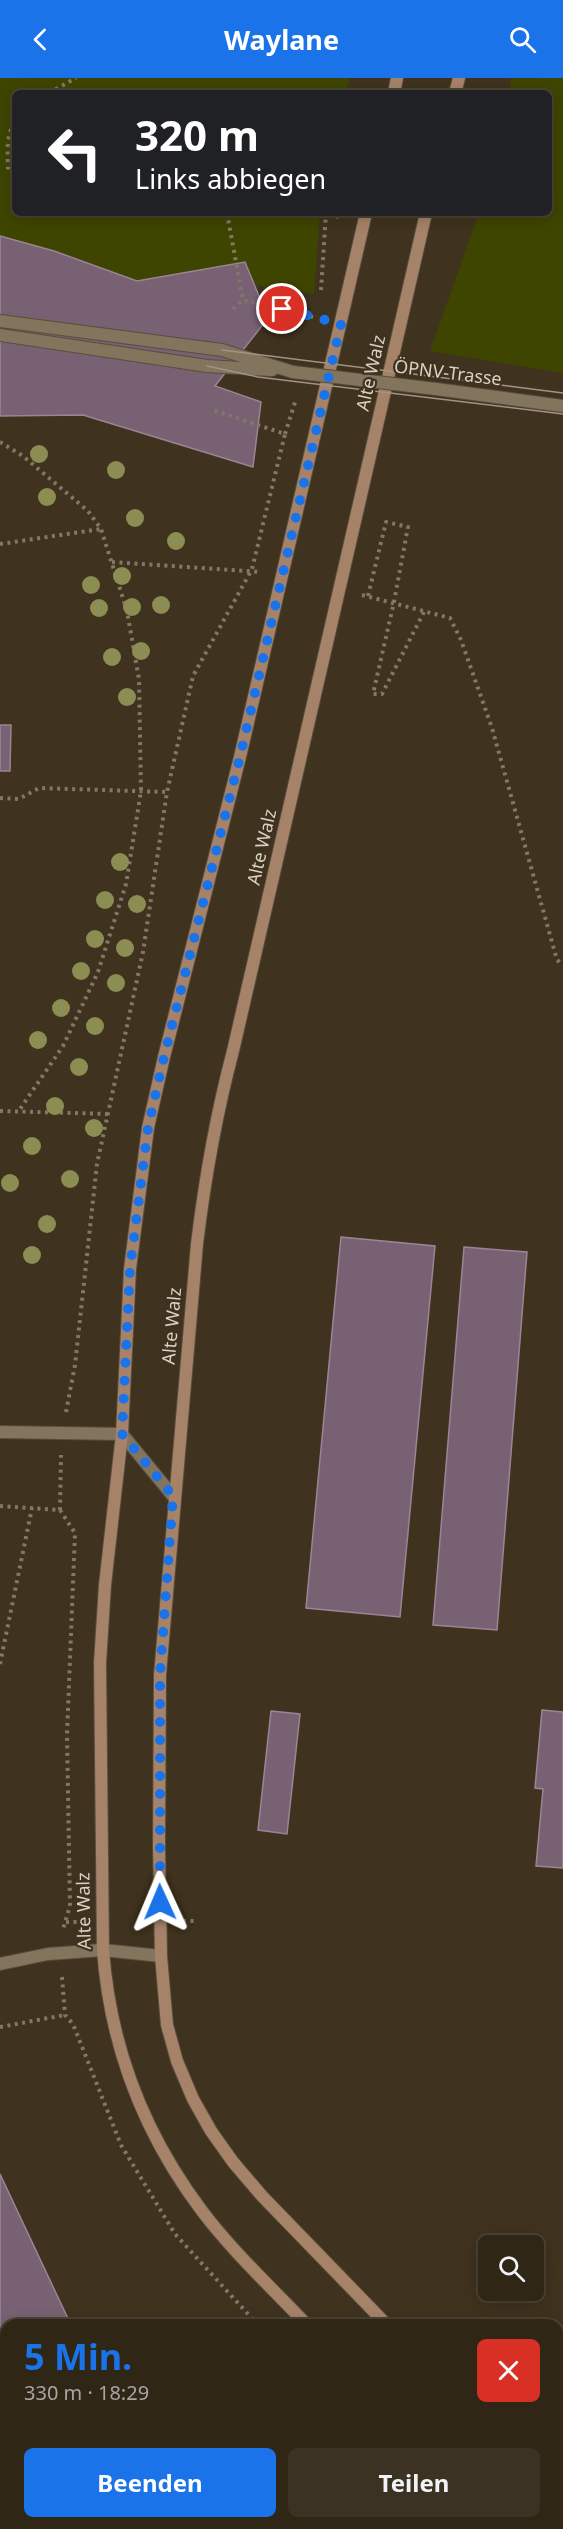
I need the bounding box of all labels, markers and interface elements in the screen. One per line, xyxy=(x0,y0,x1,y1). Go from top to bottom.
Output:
text: Waylane xyxy=(224,21,339,58)
icon: back xyxy=(24,23,57,56)
icon: search xyxy=(506,23,539,56)
text: 320 m xyxy=(135,106,259,163)
icon: left xyxy=(36,114,114,192)
text: Links abbiegen xyxy=(135,160,326,197)
pin xyxy=(256,283,307,334)
icon: arrive xyxy=(265,292,298,325)
street label: Alte Walz xyxy=(350,333,390,413)
street label: ÖPNV-Trasse xyxy=(393,354,503,391)
street label: Alte Walz xyxy=(241,807,281,887)
street label: Alte Walz xyxy=(156,1286,186,1365)
position arrow xyxy=(128,1870,192,1934)
street label: Alte Walz xyxy=(70,1872,96,1950)
map controls xyxy=(478,2235,544,2301)
button: search xyxy=(478,2235,544,2301)
text: 5 Min. xyxy=(24,2332,132,2381)
button: close xyxy=(477,2339,540,2402)
text: 330 m · 18:29 xyxy=(24,2379,149,2406)
button: Beenden xyxy=(24,2448,276,2517)
button: Teilen xyxy=(288,2448,540,2517)

